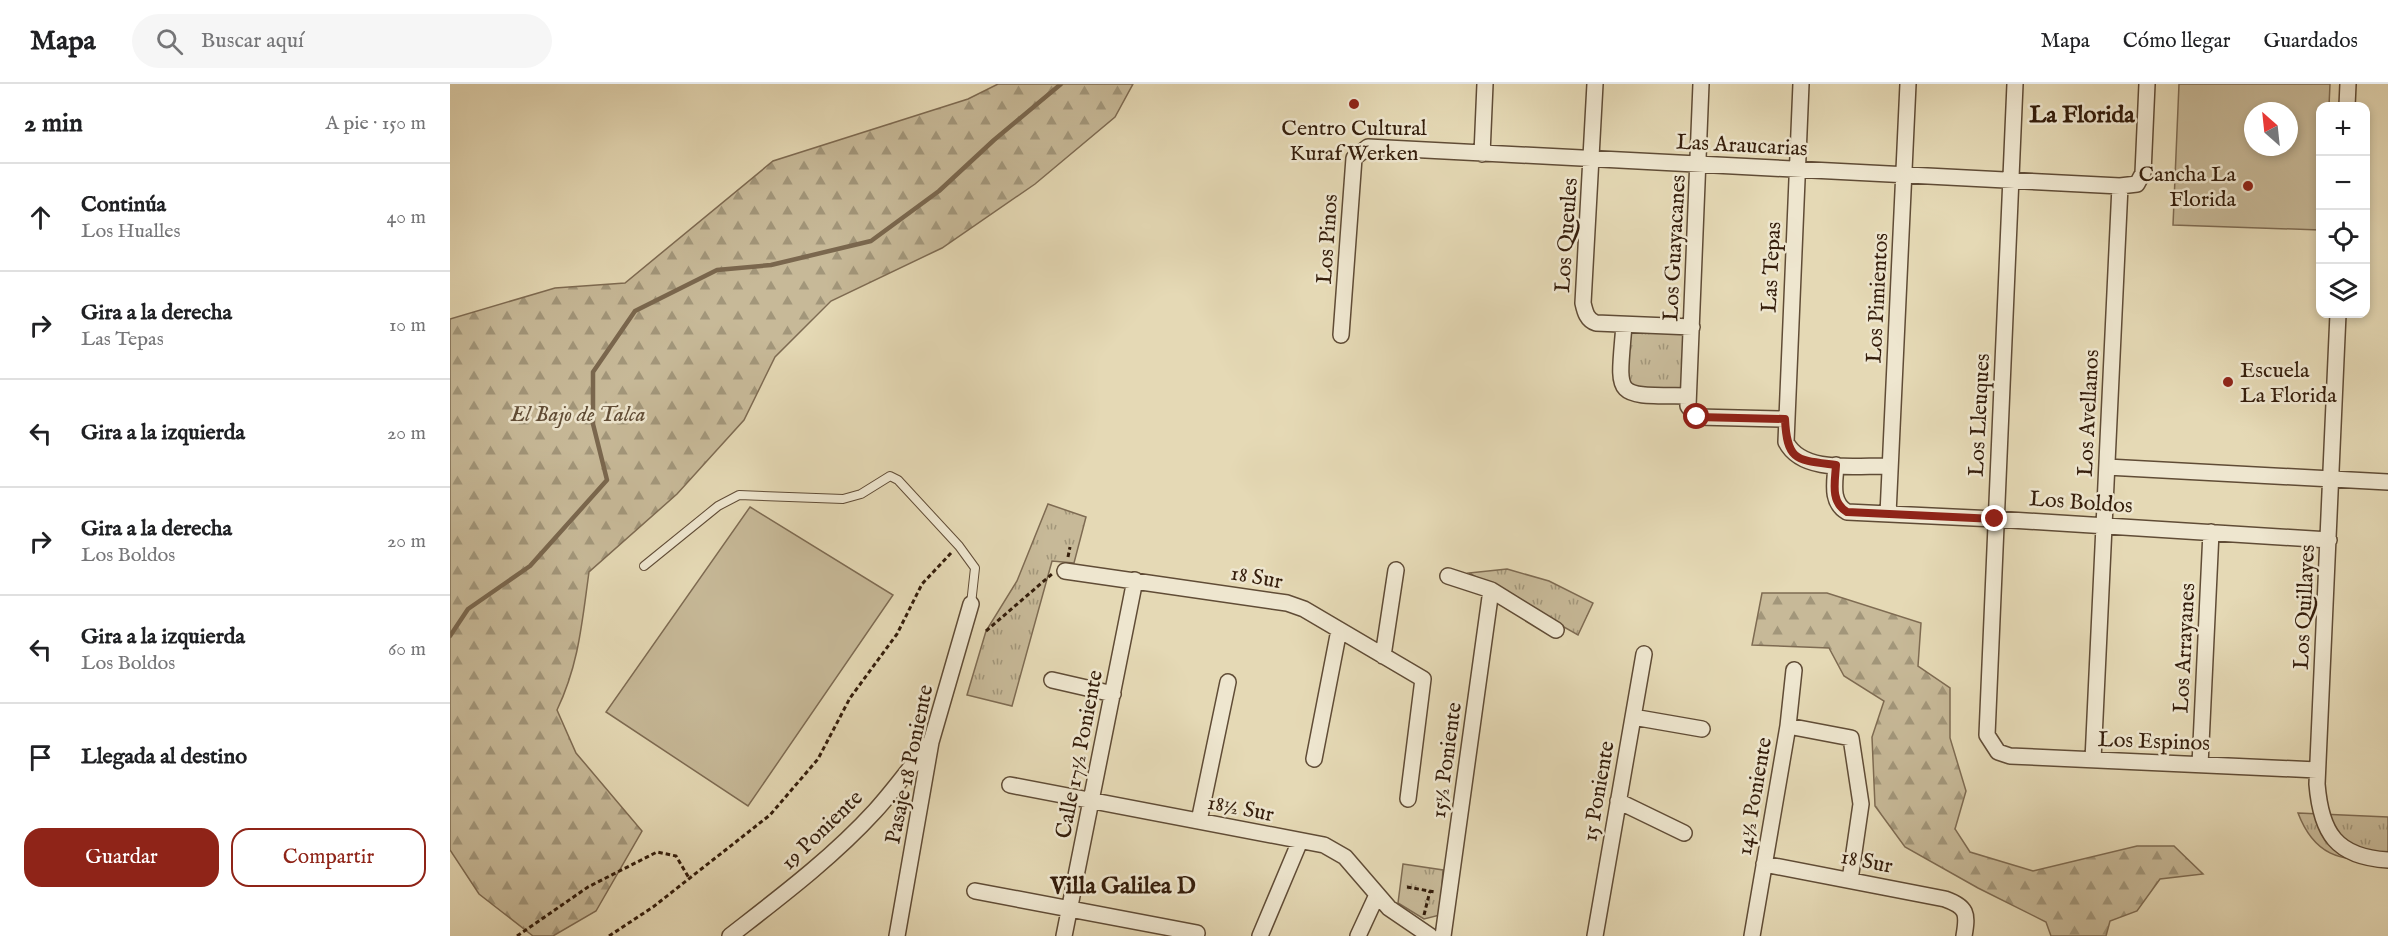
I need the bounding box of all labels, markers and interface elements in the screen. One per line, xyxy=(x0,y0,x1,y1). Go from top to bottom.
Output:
search box xyxy=(132,14,552,68)
text: Mapa xyxy=(30,24,96,59)
icon: search xyxy=(153,25,186,58)
text: Buscar aquí xyxy=(201,27,304,55)
text: Mapa xyxy=(2041,28,2090,55)
text: Cómo llegar xyxy=(2123,28,2230,55)
text: Guardados xyxy=(2263,28,2358,55)
marker: Centro Cultural Kuraf Werken xyxy=(1347,97,1361,111)
district label: La Florida xyxy=(2029,100,2135,131)
north arrow xyxy=(2244,102,2298,156)
map controls xyxy=(2316,102,2370,318)
button: + xyxy=(2316,102,2370,156)
text: 2 min xyxy=(24,107,83,140)
text: A pie · 150 m xyxy=(326,111,426,136)
place label: Centro Cultural Kuraf Werken xyxy=(1281,115,1427,168)
street label: Las Araucarias xyxy=(1675,129,1808,163)
button: − xyxy=(2316,156,2370,210)
place label: Cancha La Florida xyxy=(2138,161,2236,214)
street label: Los Guayacanes xyxy=(1657,174,1693,322)
street label: Los Queules xyxy=(1549,177,1585,293)
marker: Cancha La Florida xyxy=(2241,179,2255,193)
text: Continúa xyxy=(81,191,166,219)
street label: Los Pinos xyxy=(1311,193,1345,285)
icon: ahead xyxy=(24,201,57,234)
text: 40 m xyxy=(387,205,426,230)
button: locate xyxy=(2316,210,2370,264)
text: Los Hualles xyxy=(81,219,181,244)
street label: Las Tepas xyxy=(1756,221,1788,313)
street label: Los Pimientos xyxy=(1861,232,1895,364)
button: layers xyxy=(2316,264,2370,318)
text: Gira a la derecha xyxy=(81,299,232,327)
icon: right xyxy=(24,309,57,342)
text: 10 m xyxy=(389,313,426,338)
text: Las Tepas xyxy=(81,327,164,352)
street label: Los Avellanos xyxy=(2072,349,2106,477)
street label: Los Lleuques xyxy=(1963,353,1997,477)
place label: Escuela La Florida xyxy=(2240,357,2337,410)
marker: Escuela La Florida xyxy=(2221,375,2235,389)
park label: El Bajo de Talca xyxy=(510,401,646,429)
route start xyxy=(1683,403,1709,429)
icon: left xyxy=(24,417,57,450)
text: Gira a la izquierda xyxy=(81,419,245,447)
text: 20 m xyxy=(387,421,426,446)
street label: Los Boldos xyxy=(2028,485,2134,521)
route end xyxy=(1981,505,2007,531)
text: Gira a la derecha xyxy=(81,515,232,543)
icon: right xyxy=(24,525,57,558)
text: 20 m xyxy=(387,529,426,554)
text: Los Boldos xyxy=(81,543,175,568)
street label: Los Quillayes xyxy=(2288,544,2322,670)
street label: 18 Sur xyxy=(1228,560,1285,596)
street label: Los Arrayanes xyxy=(2168,582,2202,714)
text: Gira a la izquierda xyxy=(81,623,245,651)
icon: left xyxy=(24,633,57,666)
text: 60 m xyxy=(388,637,426,662)
text: Los Boldos xyxy=(81,651,175,676)
street label: Calle 17½ Poniente xyxy=(1050,668,1110,841)
street label: Pasaje 18 Poniente xyxy=(879,682,940,847)
street label: 15½ Poniente xyxy=(1425,700,1469,820)
street label: Los Espinos xyxy=(2097,726,2211,758)
street label: 14½ Poniente xyxy=(1731,735,1779,858)
street label: 15 Poniente xyxy=(1576,739,1622,844)
icon: arrive xyxy=(24,741,57,774)
text: Llegada al destino xyxy=(81,743,247,771)
street label: 19 Poniente xyxy=(775,784,869,876)
street label: 18½ Sur xyxy=(1205,789,1276,829)
button: Guardar xyxy=(24,828,219,887)
button: Compartir xyxy=(231,828,426,887)
street label: 18 Sur xyxy=(1838,843,1895,881)
district label: Villa Galilea D xyxy=(1049,871,1196,902)

